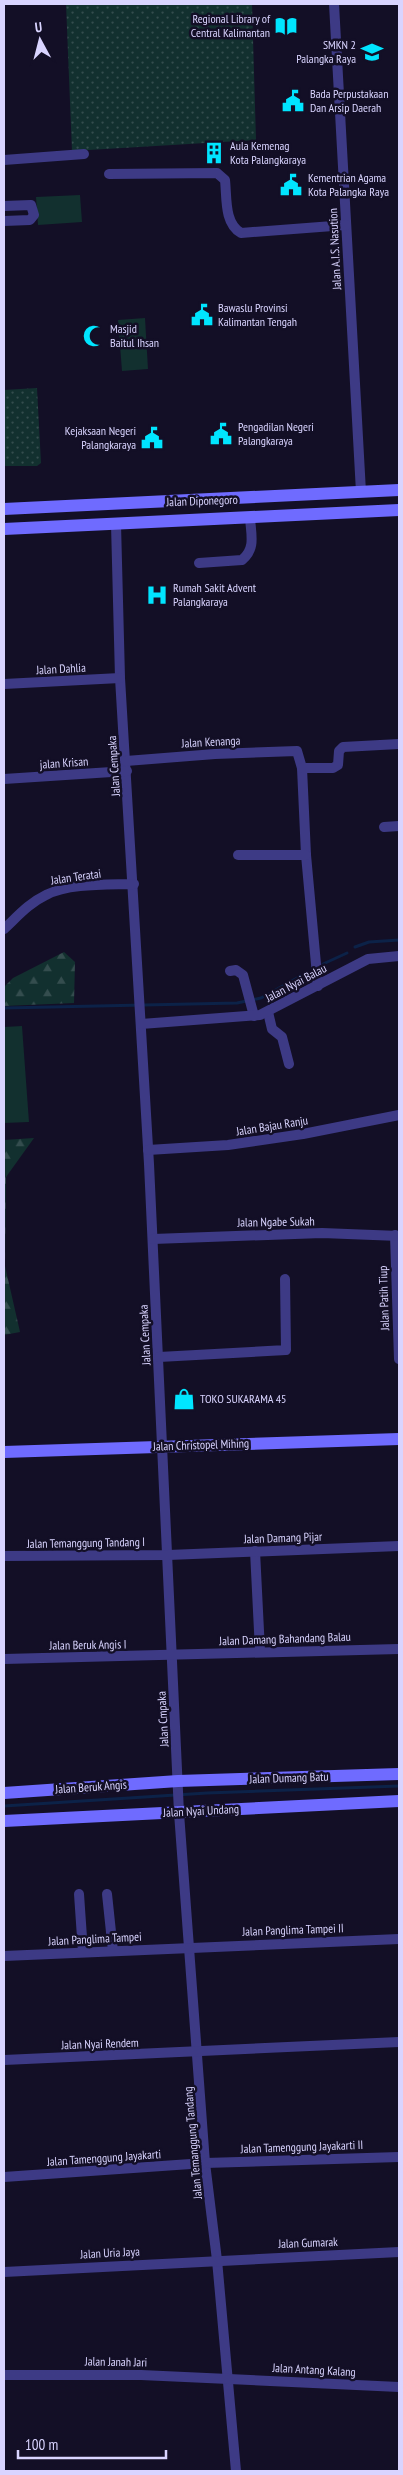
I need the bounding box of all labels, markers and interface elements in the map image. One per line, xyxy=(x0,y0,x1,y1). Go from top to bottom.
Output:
place label: Regional Library of Central Kalimantan xyxy=(191,11,271,40)
library icon: Regional Library of Central Kalimantan xyxy=(273,13,299,39)
north arrow xyxy=(15,15,65,65)
text: U xyxy=(34,18,43,36)
place label: SMKN 2 Palangka Raya xyxy=(296,37,356,66)
school or university icon: SMKN 2 Palangka Raya xyxy=(359,39,385,65)
place label: Bada Perpustakaan Dan Arsip Daerah xyxy=(310,86,388,115)
public building icon: Bada Perpustakaan Dan Arsip Daerah xyxy=(280,88,306,114)
place label: Aula Kemenag Kota Palangkaraya xyxy=(230,138,306,167)
building icon: Aula Kemenag Kota Palangkaraya xyxy=(201,140,227,166)
place label: Kementrian Agama Kota Palangka Raya xyxy=(308,170,389,199)
public building icon: Kementrian Agama Kota Palangka Raya xyxy=(278,172,304,198)
street label: Jalan A.I.S. Nasution xyxy=(325,208,344,291)
place label: Bawaslu Provinsi Kalimantan Tengah xyxy=(218,300,297,329)
public building icon: Bawaslu Provinsi Kalimantan Tengah xyxy=(189,302,215,328)
place label: Masjid Baitul Ihsan xyxy=(110,321,159,350)
mosque icon: Masjid Baitul Ihsan xyxy=(81,323,107,349)
place label: Pengadilan Negeri Palangkaraya xyxy=(238,419,314,448)
public building icon: Pengadilan Negeri Palangkaraya xyxy=(208,421,234,447)
place label: Kejaksaan Negeri Palangkaraya xyxy=(65,423,136,452)
public building icon: Kejaksaan Negeri Palangkaraya xyxy=(139,425,165,451)
street label: Jalan Diponegoro xyxy=(165,492,238,509)
place label: Rumah Sakit Advent Palangkaraya xyxy=(173,580,257,609)
hospital icon: Rumah Sakit Advent Palangkaraya xyxy=(144,582,170,608)
street label: Jalan Dahlia xyxy=(35,660,86,677)
street label: Jalan Kenanga xyxy=(180,732,241,751)
street label: Jalan Cempaka xyxy=(104,735,123,798)
street label: jalan Krisan xyxy=(39,753,89,772)
street label: Jalan Teratai xyxy=(49,866,102,888)
street label: Jalan Nyai Balau xyxy=(262,960,329,1005)
street label: Jalan Bajau Ranju xyxy=(234,1112,309,1139)
street label: Jalan Ngabe Sukah xyxy=(236,1213,315,1230)
street label: Jalan Patih Tiup xyxy=(375,1265,392,1332)
street label: Jalan Cempaka xyxy=(135,1304,154,1367)
shop icon: TOKO SUKARAMA 45 xyxy=(171,1386,197,1412)
place label: TOKO SUKARAMA 45 xyxy=(200,1391,286,1406)
street label: Jalan Christopel Mihing xyxy=(152,1435,249,1454)
street label: Jalan Damang Pijar xyxy=(242,1529,323,1546)
street label: Jalan Temanggung Tandang I xyxy=(26,1534,145,1551)
street label: Jalan Damang Bahandang Balau xyxy=(218,1629,351,1648)
street label: Jalan Beruk Angis I xyxy=(48,1636,127,1653)
street label: Jalan Cmpaka xyxy=(154,1691,172,1748)
street label: Jalan Dumang Batu xyxy=(248,1769,329,1786)
street label: Jalan Beruk Angis xyxy=(54,1777,127,1797)
street label: Jalan Nyai Undang xyxy=(162,1801,239,1820)
street label: Jalan Panglima Tampei II xyxy=(241,1920,344,1939)
street label: Jalan Panglima Tampei xyxy=(47,1929,142,1948)
street label: Jalan Nyai Rendem xyxy=(60,2035,139,2052)
street label: Jalan Temanggung Tandang xyxy=(180,2086,205,2201)
street label: Jalan Tamenggung Jayakarti II xyxy=(239,2137,364,2156)
street label: Jalan Tamenggung Jayakarti xyxy=(45,2146,162,2169)
street label: Jalan Gumarak xyxy=(277,2234,338,2251)
street label: Jalan Uria Jaya xyxy=(79,2243,140,2262)
street label: Jalan Janah Jari xyxy=(84,2353,147,2370)
street label: Jalan Antang Kalang xyxy=(271,2360,356,2379)
scale bar xyxy=(18,2428,165,2460)
text: 100 m xyxy=(25,2435,58,2454)

